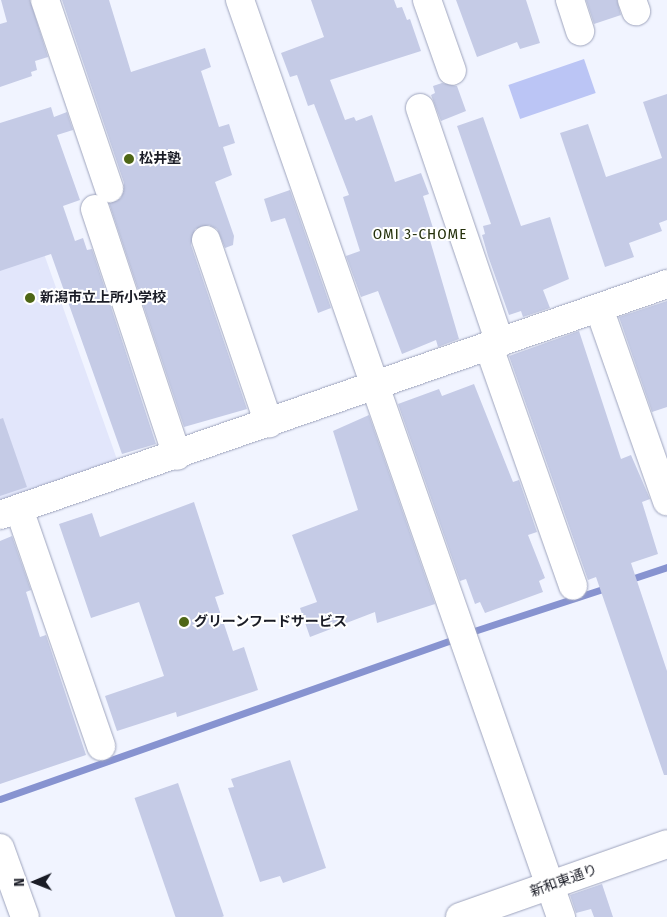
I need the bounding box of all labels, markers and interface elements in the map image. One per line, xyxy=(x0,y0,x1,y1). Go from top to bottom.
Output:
place label: 松井塾 xyxy=(139,151,181,167)
marker: 松井塾 xyxy=(123,153,135,165)
district label: OMI 3-CHOME xyxy=(371,226,469,244)
place label: 新潟市立上所小学校 xyxy=(40,290,166,306)
marker: 新潟市立上所小学校 xyxy=(24,292,36,304)
place label: グリーンフードサービス xyxy=(194,614,348,630)
marker: グリーンフードサービス xyxy=(178,616,190,628)
north arrow xyxy=(10,857,60,907)
street label: 新和東通り xyxy=(528,861,600,901)
text: N xyxy=(11,878,28,887)

